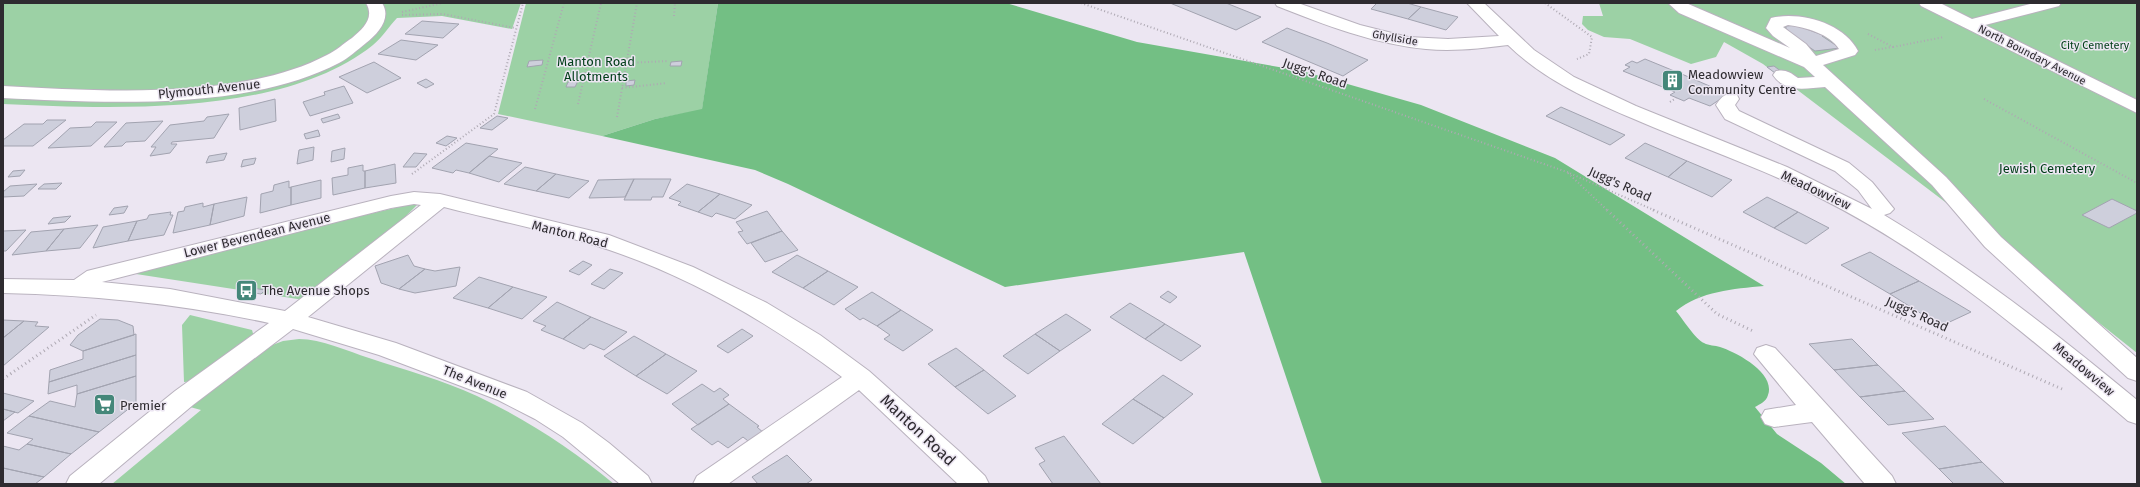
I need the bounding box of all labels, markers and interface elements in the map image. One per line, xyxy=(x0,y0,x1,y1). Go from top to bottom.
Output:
street label: North Boundary Avenue xyxy=(1976,22,2088,88)
street label: Ghyllside xyxy=(1371,28,1419,48)
park label: City Cemetery xyxy=(2061,39,2130,52)
park label: Manton Road Allotments xyxy=(557,54,635,84)
street label: Jugg's Road xyxy=(1281,55,1349,91)
place label: Meadowview Community Centre xyxy=(1688,67,1796,97)
building icon: Meadowview Community Centre xyxy=(1659,68,1685,94)
street label: Plymouth Avenue xyxy=(157,76,261,102)
park label: Jewish Cemetery xyxy=(1999,161,2096,176)
street label: Jugg's Road xyxy=(1586,163,1654,205)
street label: Meadowview xyxy=(1779,167,1854,213)
street label: Lower Bevendean Avenue xyxy=(182,210,332,260)
street label: Manton Road xyxy=(530,217,610,251)
bus stop icon: The Avenue Shops xyxy=(234,277,260,303)
place label: The Avenue Shops xyxy=(262,283,370,298)
street label: Jugg's Road xyxy=(1883,293,1951,335)
street label: Meadowview xyxy=(2050,339,2118,399)
street label: The Avenue xyxy=(441,362,509,402)
street label: Manton Road xyxy=(876,390,960,470)
supermarket icon: Premier xyxy=(91,392,117,418)
place label: Premier xyxy=(120,398,166,413)

